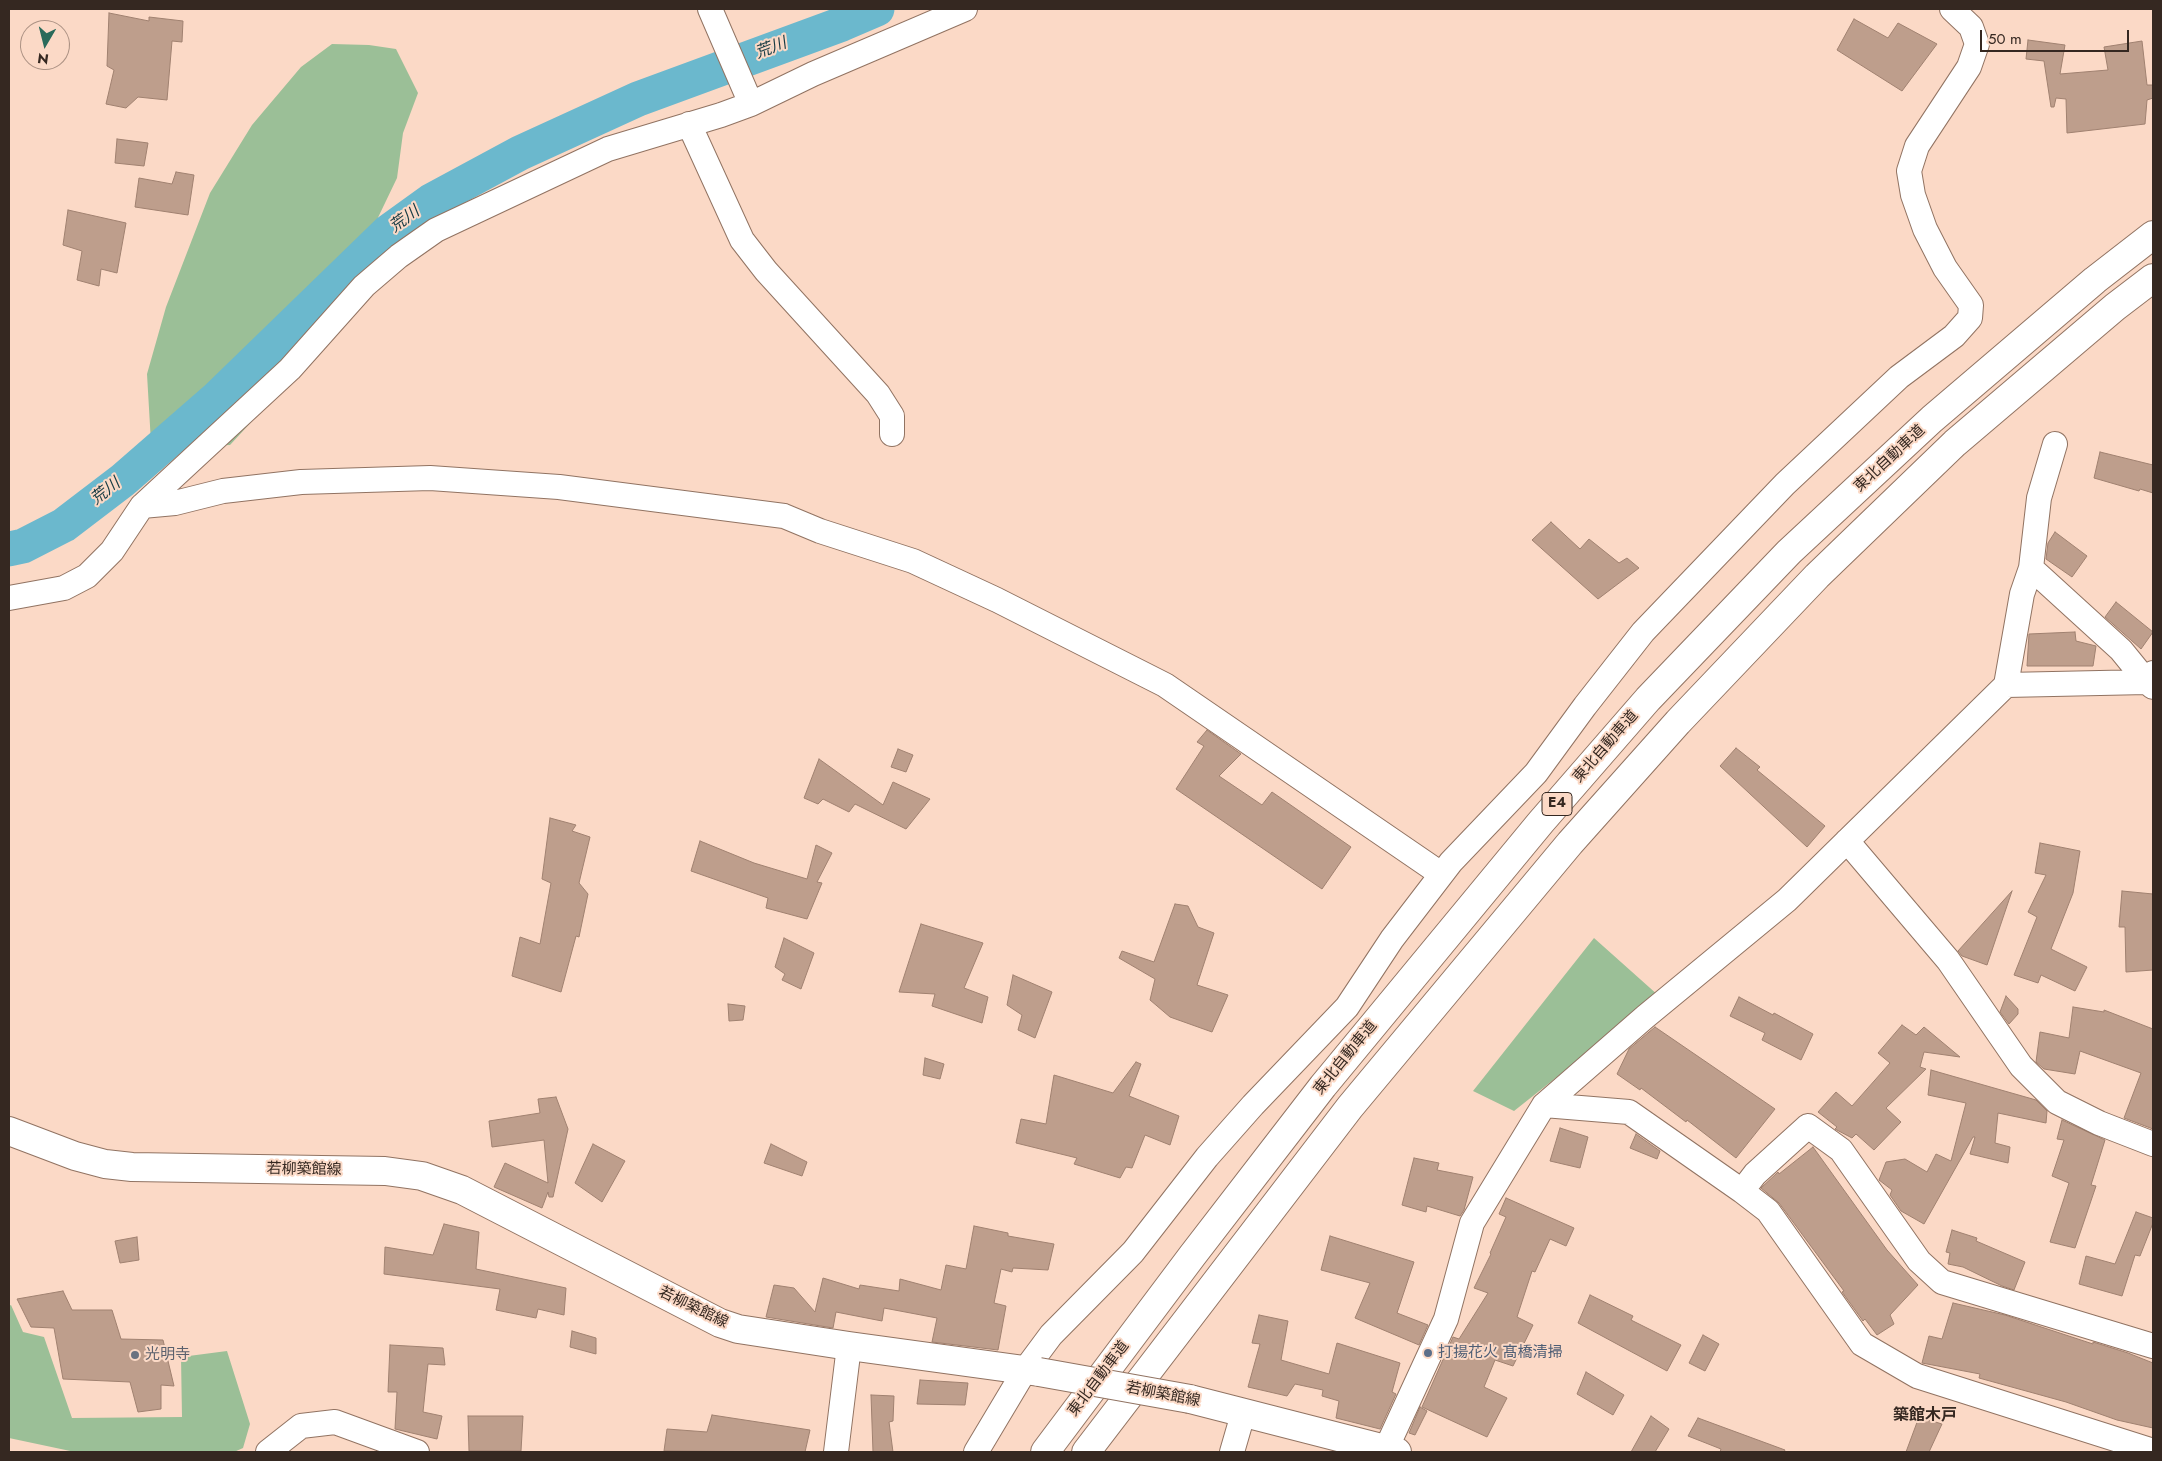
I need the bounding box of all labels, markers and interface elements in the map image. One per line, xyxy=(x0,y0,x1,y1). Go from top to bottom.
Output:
north arrow xyxy=(20,20,70,70)
scale bar xyxy=(1982,20,2131,52)
text: 50 m xyxy=(1988,28,2022,50)
water label: 荒川 xyxy=(753,34,789,64)
text: N xyxy=(36,48,50,70)
water label: 荒川 xyxy=(386,203,424,237)
street label: 東北自動車道 xyxy=(1851,422,1929,496)
water label: 荒川 xyxy=(87,475,125,509)
street label: 東北自動車道 xyxy=(1570,707,1642,787)
road number: E4 xyxy=(1542,792,1572,816)
street label: 東北自動車道 xyxy=(1311,1017,1381,1099)
street label: 若柳築館線 xyxy=(266,1160,342,1180)
street label: 若柳築館線 xyxy=(655,1283,731,1333)
street label: 東北自動車道 xyxy=(1065,1338,1133,1420)
place label: 打揚花火 髙橋清掃 xyxy=(1438,1344,1562,1362)
place label: 光明寺 xyxy=(145,1346,190,1364)
marker: 打揚花火 髙橋清掃 xyxy=(1422,1347,1434,1359)
marker: 光明寺 xyxy=(129,1349,141,1361)
street label: 若柳築館線 xyxy=(1124,1379,1202,1411)
district label: 築館木戸 xyxy=(1893,1406,1957,1426)

